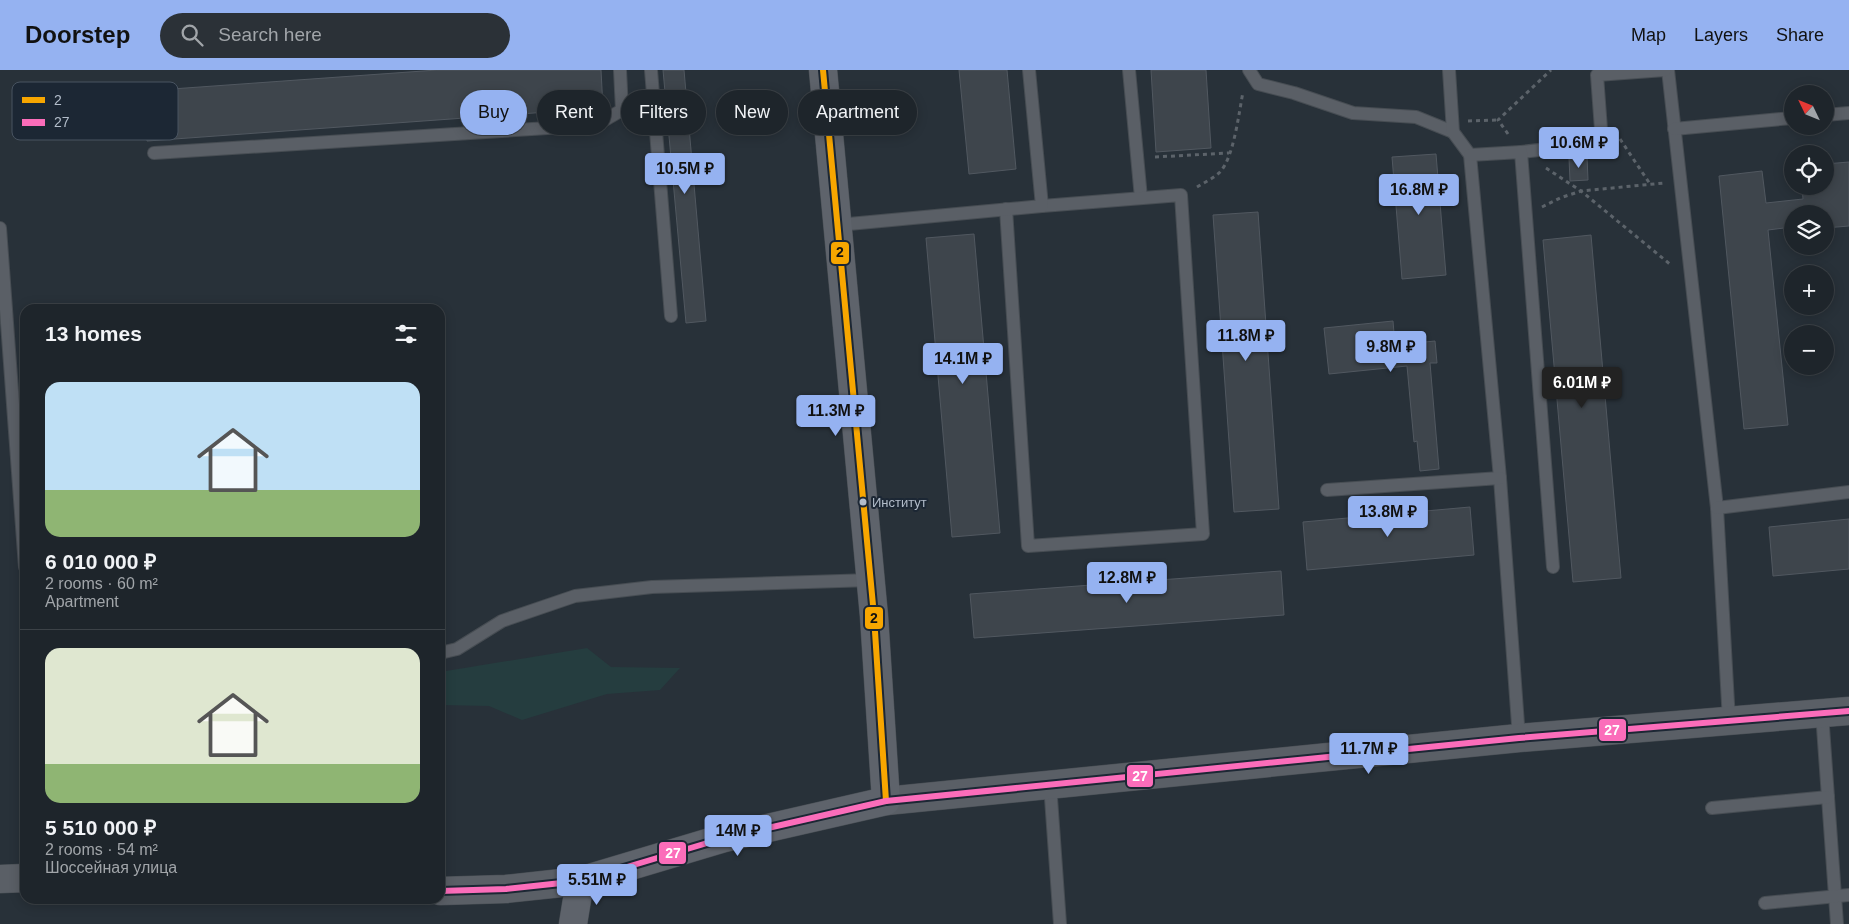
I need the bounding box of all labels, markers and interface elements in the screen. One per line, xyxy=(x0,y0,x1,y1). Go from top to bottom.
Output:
search box xyxy=(160,13,510,58)
text: Doorstep xyxy=(25,21,130,48)
icon: search xyxy=(178,21,206,49)
text: Search here xyxy=(218,24,322,45)
text: Map xyxy=(1631,25,1666,45)
text: Layers xyxy=(1694,25,1748,45)
text: Share xyxy=(1776,25,1824,45)
legend xyxy=(12,82,178,140)
north arrow xyxy=(1784,85,1834,135)
map controls xyxy=(1784,85,1834,375)
chip: Buy xyxy=(460,90,527,135)
chip: Rent xyxy=(537,90,611,135)
chip: Filters xyxy=(621,90,706,135)
chip: New xyxy=(716,90,788,135)
chip: Apartment xyxy=(798,90,917,135)
text: 2 xyxy=(54,92,62,108)
text: 27 xyxy=(54,114,70,130)
pin: 10.6M ₽ xyxy=(1533,126,1625,169)
text: 10.6M ₽ xyxy=(1550,134,1608,151)
button: locate xyxy=(1784,145,1834,195)
pin: 10.5M ₽ xyxy=(639,152,731,195)
text: 10.5M ₽ xyxy=(656,160,714,177)
pin: 16.8M ₽ xyxy=(1373,174,1465,216)
text: 16.8M ₽ xyxy=(1390,181,1448,198)
button: layers xyxy=(1784,205,1834,255)
line badge: 2 xyxy=(830,241,850,265)
text: 2 xyxy=(836,244,844,260)
button: + xyxy=(1784,265,1834,315)
icon: filters xyxy=(392,320,420,348)
pin: 11.8M ₽ xyxy=(1200,320,1292,362)
text: 13 homes xyxy=(45,322,142,345)
button: − xyxy=(1784,325,1834,375)
text: 11.8M ₽ xyxy=(1217,327,1275,344)
pin: 9.8M ₽ xyxy=(1350,330,1432,373)
text: 9.8M ₽ xyxy=(1366,338,1416,355)
pin: 14.1M ₽ xyxy=(917,342,1009,385)
text: 14.1M ₽ xyxy=(934,350,992,367)
pin: 6.01M ₽ xyxy=(1536,366,1628,409)
text: 6.01M ₽ xyxy=(1553,374,1611,391)
pin: 11.3M ₽ xyxy=(790,394,882,437)
text: 11.3M ₽ xyxy=(807,402,865,419)
icon: home xyxy=(188,415,278,505)
place label: Институт xyxy=(872,495,927,510)
pin: 13.8M ₽ xyxy=(1342,496,1434,538)
marker: Институт xyxy=(858,497,868,507)
text: 13.8M ₽ xyxy=(1359,503,1417,520)
text: 6 010 000 ₽ xyxy=(45,550,156,573)
pin: 12.8M ₽ xyxy=(1081,562,1173,604)
text: 12.8M ₽ xyxy=(1098,569,1156,586)
text: 2 rooms · 60 m² xyxy=(45,575,158,592)
text: Apartment xyxy=(45,593,119,610)
line badge: 2 xyxy=(864,606,884,630)
text: 2 xyxy=(870,610,878,626)
icon: home xyxy=(188,680,278,770)
line badge: 27 xyxy=(1598,718,1627,742)
text: 27 xyxy=(1604,722,1620,738)
pin: 11.7M ₽ xyxy=(1323,732,1415,775)
text: 11.7M ₽ xyxy=(1340,740,1398,757)
line badge: 27 xyxy=(1126,764,1154,788)
text: 27 xyxy=(1132,768,1148,784)
pin: 14M ₽ xyxy=(703,814,773,857)
text: 5 510 000 ₽ xyxy=(45,816,156,839)
text: 14M ₽ xyxy=(716,822,760,839)
text: 2 rooms · 54 m² xyxy=(45,841,158,858)
line badge: 27 xyxy=(658,841,687,865)
text: 27 xyxy=(665,845,681,861)
text: Шоссейная улица xyxy=(45,859,177,876)
pin: 5.51M ₽ xyxy=(551,864,643,906)
text: 5.51M ₽ xyxy=(568,871,626,888)

